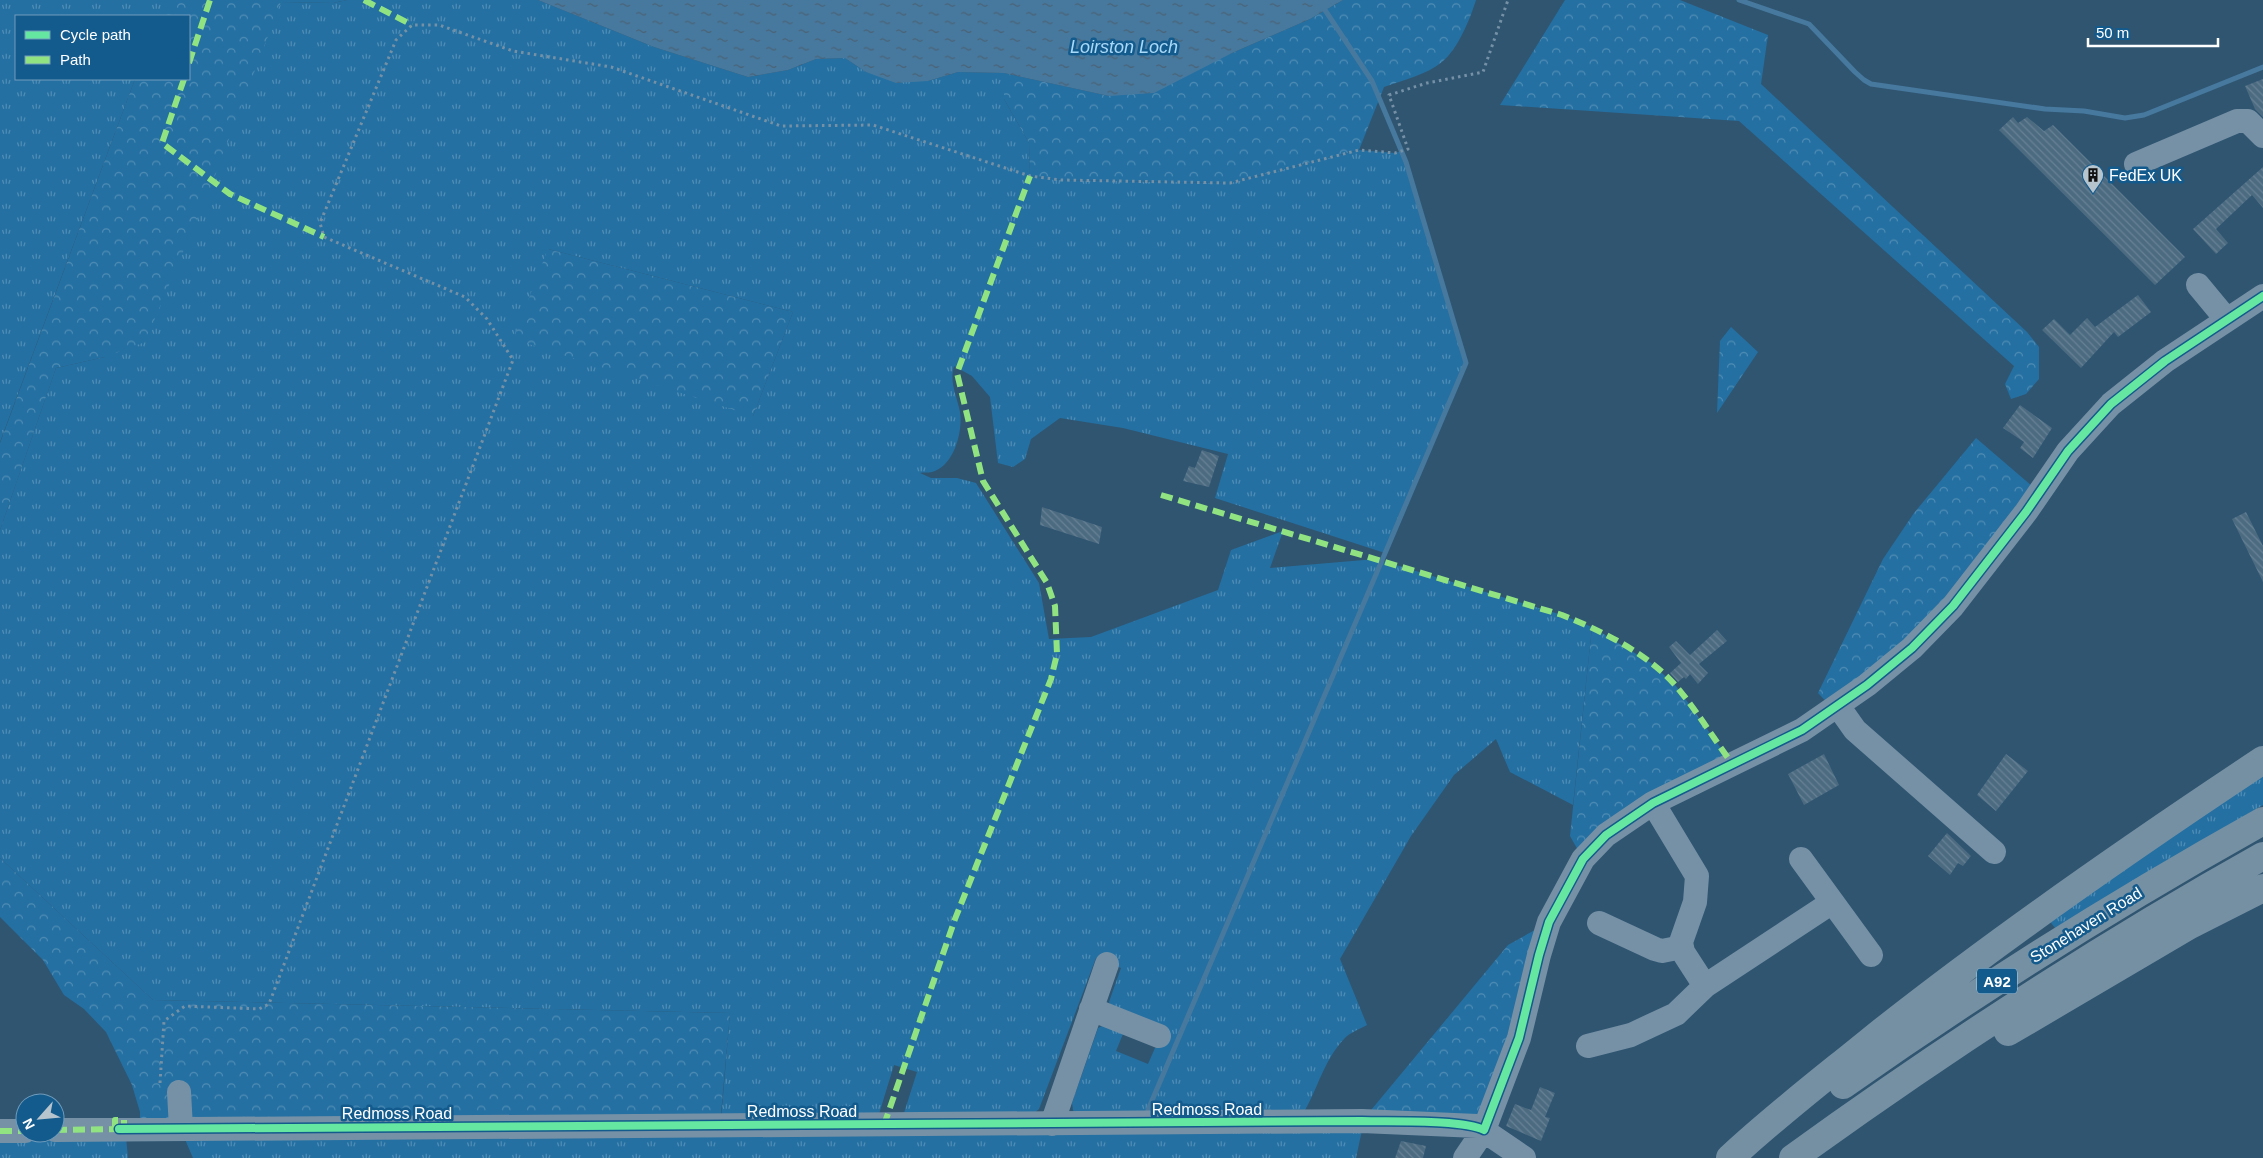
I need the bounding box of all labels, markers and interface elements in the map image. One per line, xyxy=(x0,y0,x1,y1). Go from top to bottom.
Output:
legend xyxy=(15,15,190,80)
scale bar xyxy=(2088,15,2218,47)
text: 50 m xyxy=(2096,24,2129,41)
text: Cycle path xyxy=(60,26,131,43)
water label: Loirston Loch xyxy=(1070,37,1178,57)
text: Path xyxy=(60,51,91,68)
building icon: FedEx UK xyxy=(2081,163,2105,194)
place label: FedEx UK xyxy=(2109,167,2182,184)
street label: Stonehaven Road xyxy=(2027,884,2145,966)
road number: A92 xyxy=(1977,968,2017,994)
north arrow xyxy=(15,1093,65,1143)
street label: Redmoss Road xyxy=(1152,1101,1262,1118)
street label: Redmoss Road xyxy=(747,1103,857,1120)
street label: Redmoss Road xyxy=(342,1105,452,1122)
text: N xyxy=(19,1116,38,1132)

